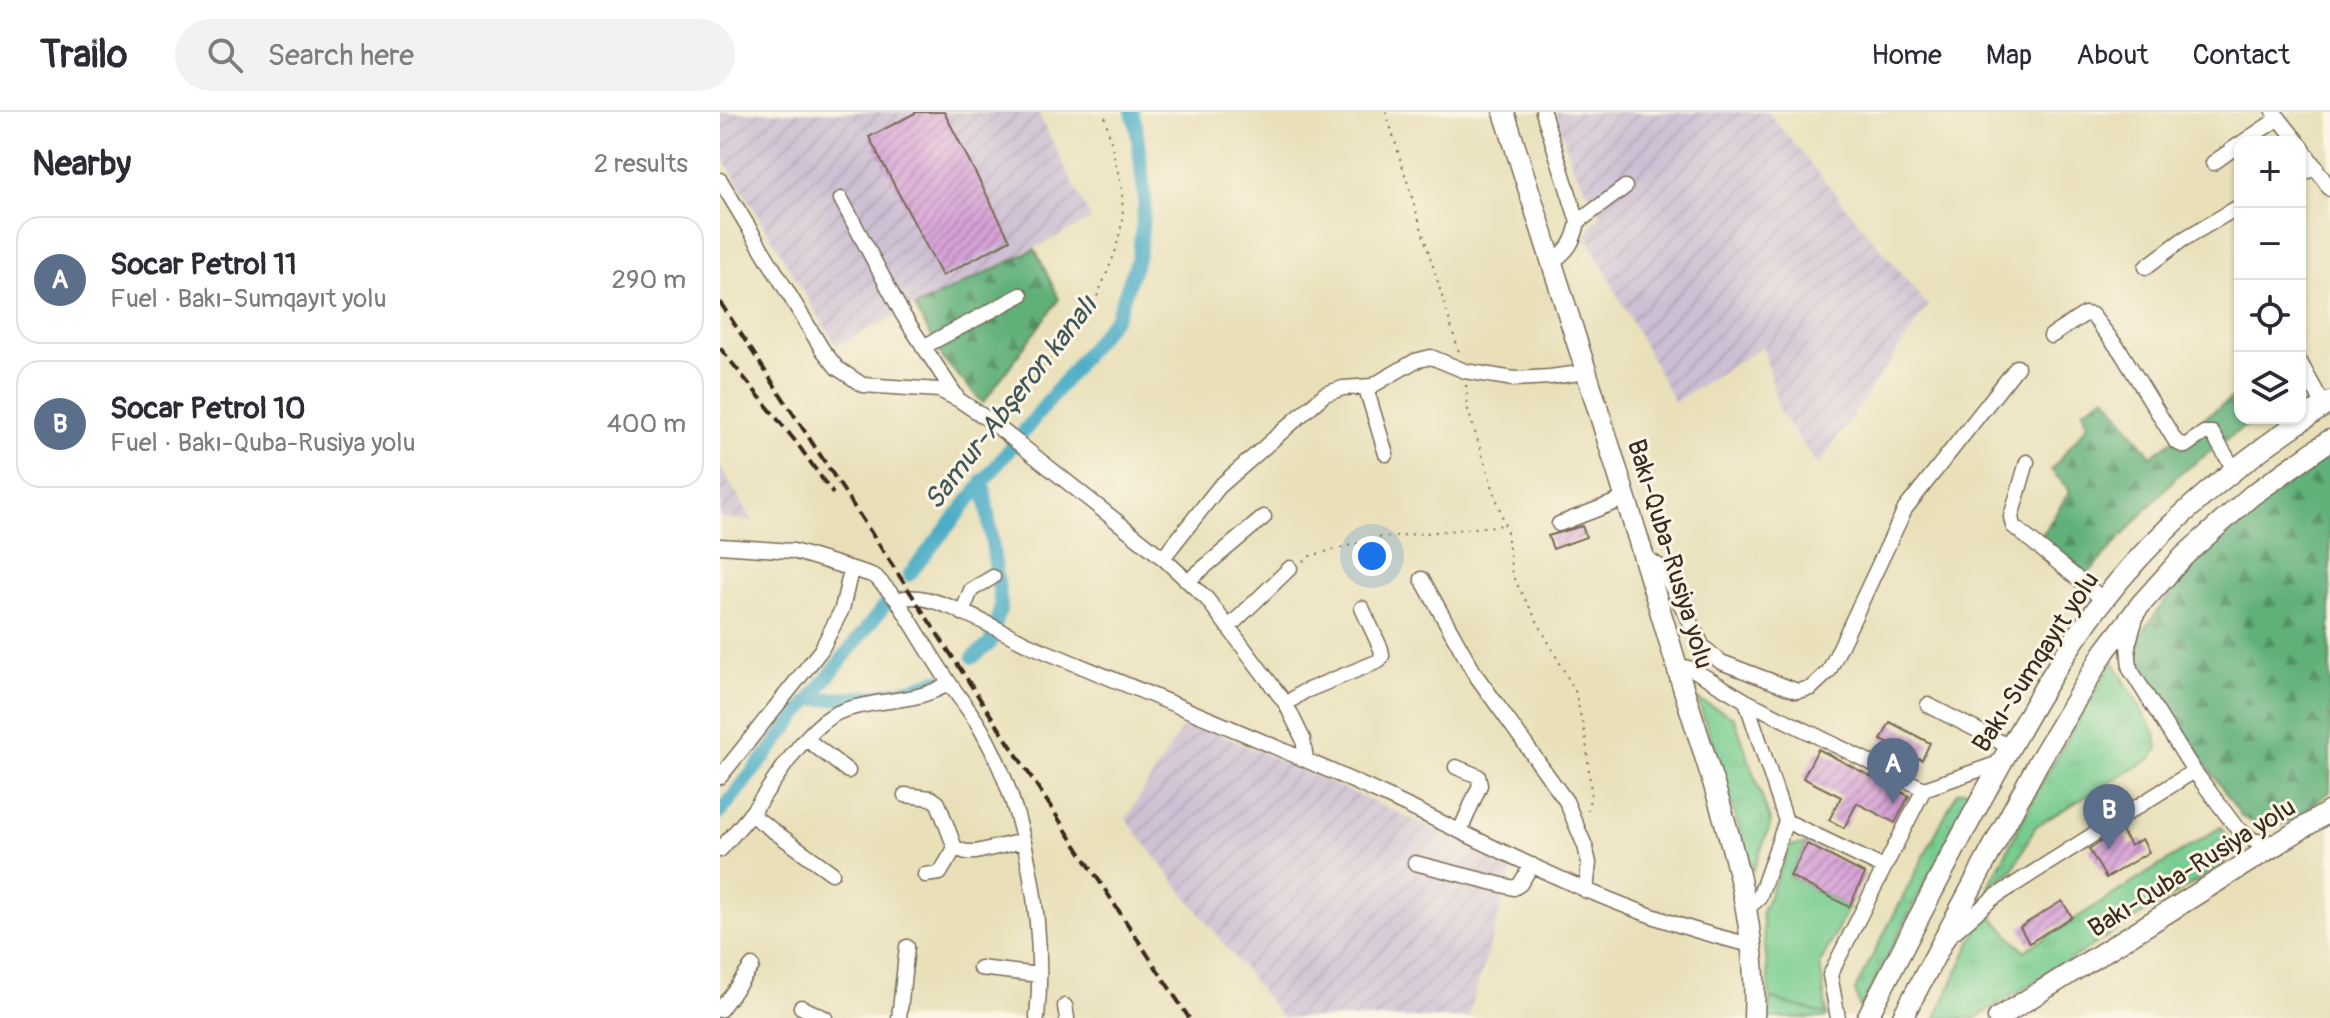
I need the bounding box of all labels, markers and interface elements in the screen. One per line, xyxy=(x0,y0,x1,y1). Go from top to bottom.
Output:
search box xyxy=(175,19,735,91)
text: Trailo xyxy=(40,31,127,79)
icon: search xyxy=(203,33,247,77)
text: Search here xyxy=(267,37,414,74)
text: Home xyxy=(1871,38,1942,73)
text: Map xyxy=(1986,38,2032,73)
text: About xyxy=(2076,38,2149,73)
text: Contact xyxy=(2193,38,2290,73)
map controls xyxy=(2234,136,2306,424)
button: + xyxy=(2234,136,2306,208)
text: Nearby xyxy=(32,143,131,186)
text: 2 results xyxy=(594,148,688,180)
button: − xyxy=(2234,208,2306,280)
text: Socar Petrol 11 xyxy=(110,246,297,283)
text: A xyxy=(52,264,68,296)
text: 290 m xyxy=(612,264,686,296)
button: locate xyxy=(2234,280,2306,352)
text: Fuel · Bakı-Sumqayıt yolu xyxy=(110,283,386,315)
water label: Samur-Abşeron kanalı xyxy=(917,288,1106,517)
button: layers xyxy=(2234,352,2306,424)
text: Socar Petrol 10 xyxy=(110,390,306,427)
text: B xyxy=(53,408,67,440)
text: 400 m xyxy=(607,408,686,440)
text: Fuel · Bakı-Quba-Rusiya yolu xyxy=(110,427,416,459)
street label: Bakı-Quba-Rusiya yolu xyxy=(1620,435,1720,673)
your location xyxy=(1352,536,1392,576)
street label: Bakı-Sumqayıt yolu xyxy=(1966,566,2106,758)
pin: A xyxy=(1867,738,1919,804)
pin: B xyxy=(2083,784,2135,850)
street label: Bakı-Quba-Rusiya yolu xyxy=(2083,792,2301,944)

